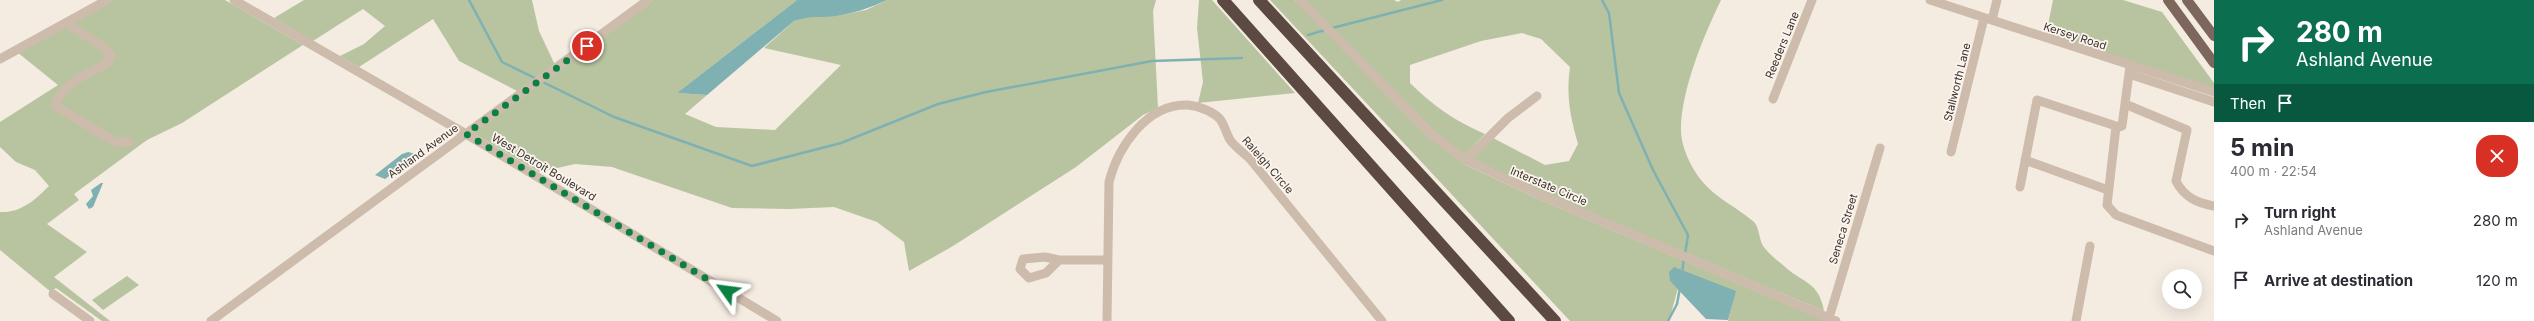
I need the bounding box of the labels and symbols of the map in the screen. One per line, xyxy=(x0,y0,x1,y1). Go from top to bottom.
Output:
street label: Reeders Lane xyxy=(1762,9,1802,81)
street label: Kersey Road xyxy=(2042,19,2108,53)
pin xyxy=(570,29,604,63)
street label: Stallworth Lane xyxy=(1940,41,1974,123)
street label: Ashland Avenue xyxy=(385,121,461,181)
street label: West Detroit Boulevard xyxy=(489,130,599,204)
street label: Raleigh Circle xyxy=(1239,133,1297,197)
street label: Interstate Circle xyxy=(1508,164,1590,208)
street label: Seneca Street xyxy=(1826,192,1860,266)
position arrow xyxy=(706,270,748,312)

